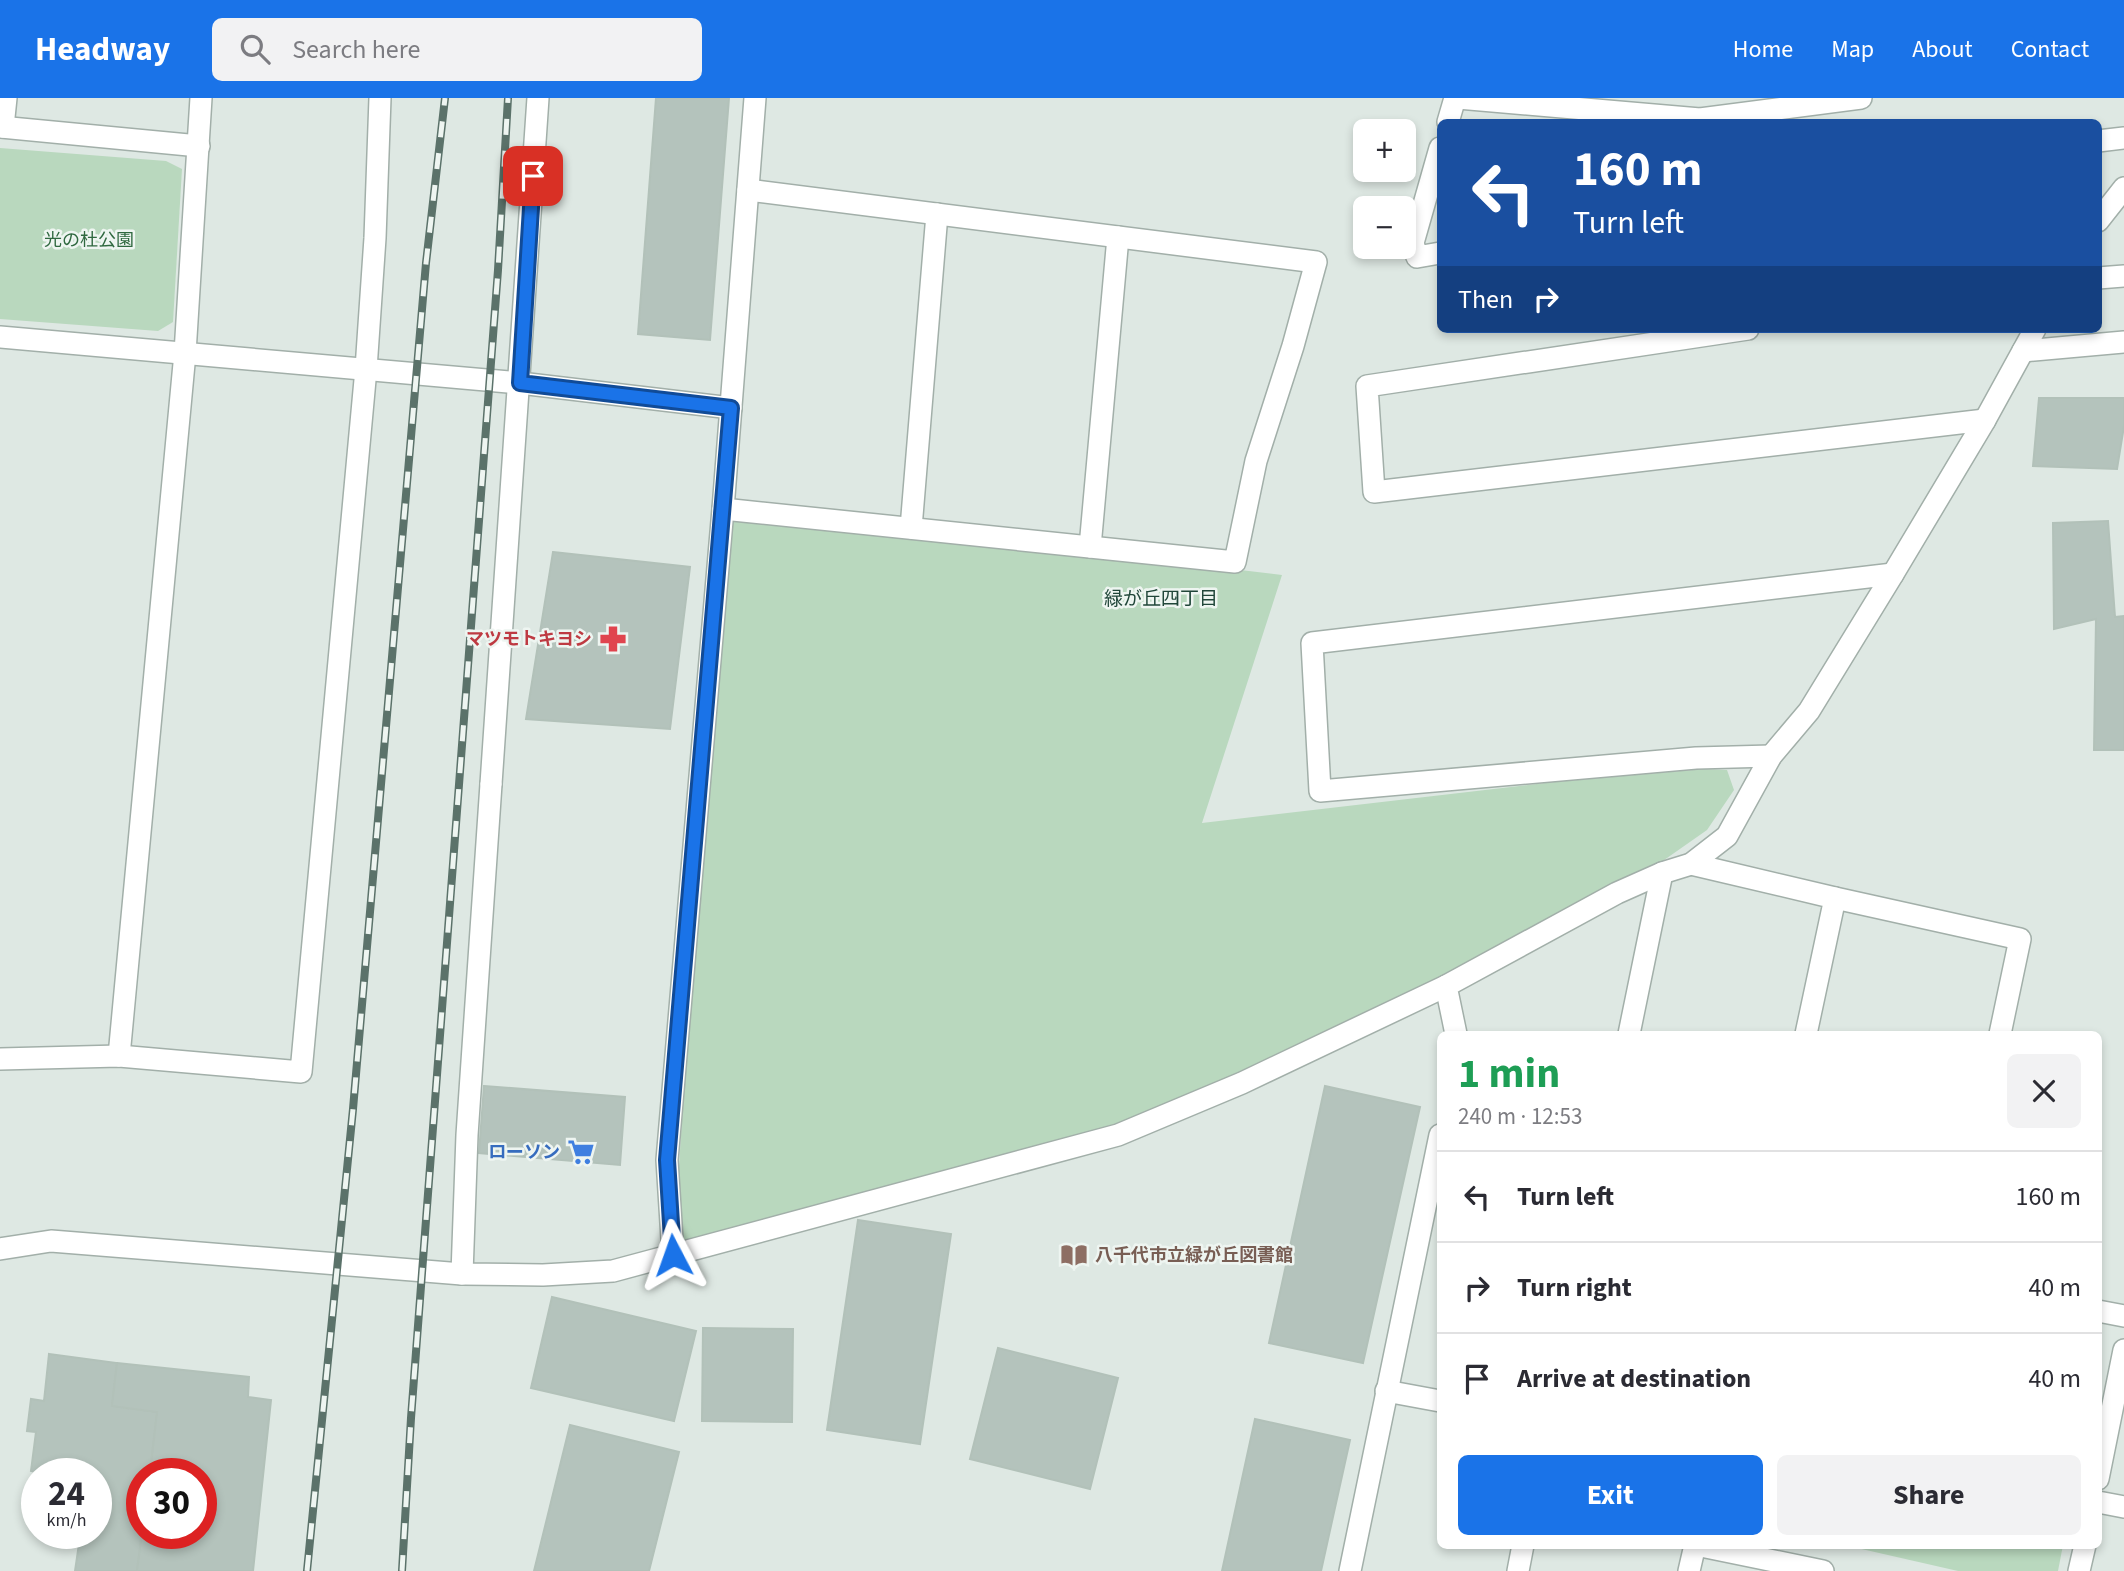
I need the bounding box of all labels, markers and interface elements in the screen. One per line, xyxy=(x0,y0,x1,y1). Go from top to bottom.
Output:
search box xyxy=(212,18,702,81)
text: Headway xyxy=(35,26,170,73)
icon: search xyxy=(236,30,274,68)
text: Search here xyxy=(292,31,420,68)
text: Home xyxy=(1733,32,1793,67)
text: Map xyxy=(1831,32,1874,67)
text: About xyxy=(1912,32,1973,67)
text: Contact xyxy=(2011,32,2089,67)
map controls xyxy=(1353,119,1416,259)
button: + xyxy=(1353,119,1416,182)
text: 160 m xyxy=(1573,135,1702,205)
pin xyxy=(503,146,563,206)
icon: left xyxy=(1458,147,1549,238)
icon: arrive xyxy=(514,157,552,195)
button: − xyxy=(1353,196,1416,259)
text: Turn left xyxy=(1573,200,1684,246)
park label: 光の杜公園 xyxy=(44,228,134,253)
icon: right xyxy=(1527,280,1565,318)
text: Then xyxy=(1458,281,1513,318)
district label: 緑が丘四丁目 xyxy=(1104,586,1218,613)
pharmacy icon: マツモトキヨシ xyxy=(598,624,628,654)
place label: マツモトキヨシ xyxy=(466,627,592,652)
text: 1 min xyxy=(1458,1044,1560,1104)
button: close xyxy=(2007,1054,2081,1128)
text: 240 m · 12:53 xyxy=(1458,1100,1582,1133)
supermarket icon: ローソン xyxy=(566,1137,596,1167)
place label: ローソン xyxy=(488,1140,560,1165)
icon: left xyxy=(1458,1178,1496,1216)
text: Turn left xyxy=(1517,1178,1614,1215)
text: 160 m xyxy=(2015,1178,2081,1215)
position arrow xyxy=(636,1218,710,1292)
library icon: 八千代市立緑が丘図書館 xyxy=(1059,1240,1089,1270)
place label: 八千代市立緑が丘図書館 xyxy=(1095,1243,1293,1268)
icon: right xyxy=(1458,1269,1496,1307)
text: Turn right xyxy=(1517,1269,1632,1306)
text: 40 m xyxy=(2028,1269,2081,1306)
icon: arrive xyxy=(1458,1360,1496,1398)
text: Arrive at destination xyxy=(1517,1360,1751,1397)
text: 40 m xyxy=(2028,1360,2081,1397)
button: Exit xyxy=(1458,1455,1763,1535)
button: Share xyxy=(1777,1455,2081,1535)
speed limit sign: 30 xyxy=(126,1458,217,1549)
text: 24 xyxy=(48,1469,85,1519)
text: km/h xyxy=(47,1508,86,1533)

